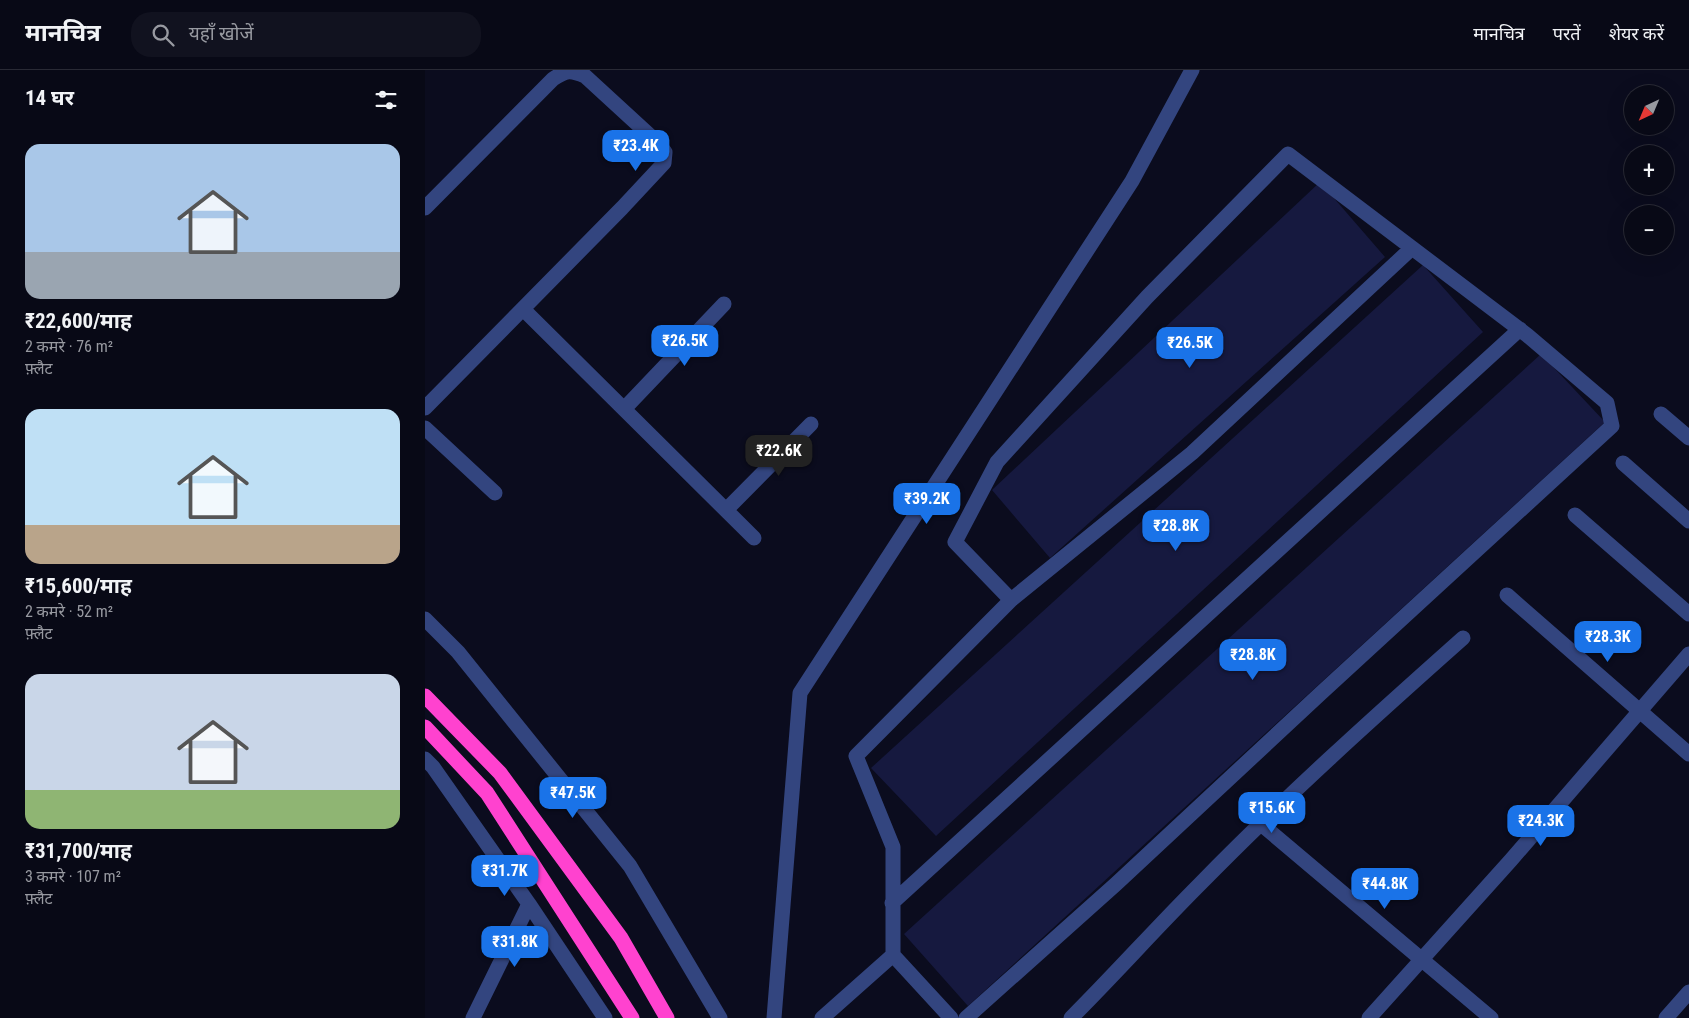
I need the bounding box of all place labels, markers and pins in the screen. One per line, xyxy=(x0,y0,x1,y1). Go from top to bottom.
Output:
pin: ₹23.4K xyxy=(595,129,677,172)
pin: ₹26.5K xyxy=(644,324,726,367)
pin: ₹26.5K xyxy=(1149,326,1231,369)
pin: ₹22.6K xyxy=(738,434,820,477)
pin: ₹39.2K xyxy=(886,482,968,525)
pin: ₹28.8K xyxy=(1135,510,1217,552)
pin: ₹28.3K xyxy=(1567,620,1649,663)
pin: ₹28.8K xyxy=(1212,638,1294,681)
pin: ₹47.5K xyxy=(532,776,614,819)
pin: ₹15.6K xyxy=(1231,792,1313,834)
pin: ₹24.3K xyxy=(1500,804,1582,847)
pin: ₹31.7K xyxy=(464,854,546,897)
pin: ₹44.8K xyxy=(1344,868,1426,910)
pin: ₹31.8K xyxy=(474,926,556,968)

